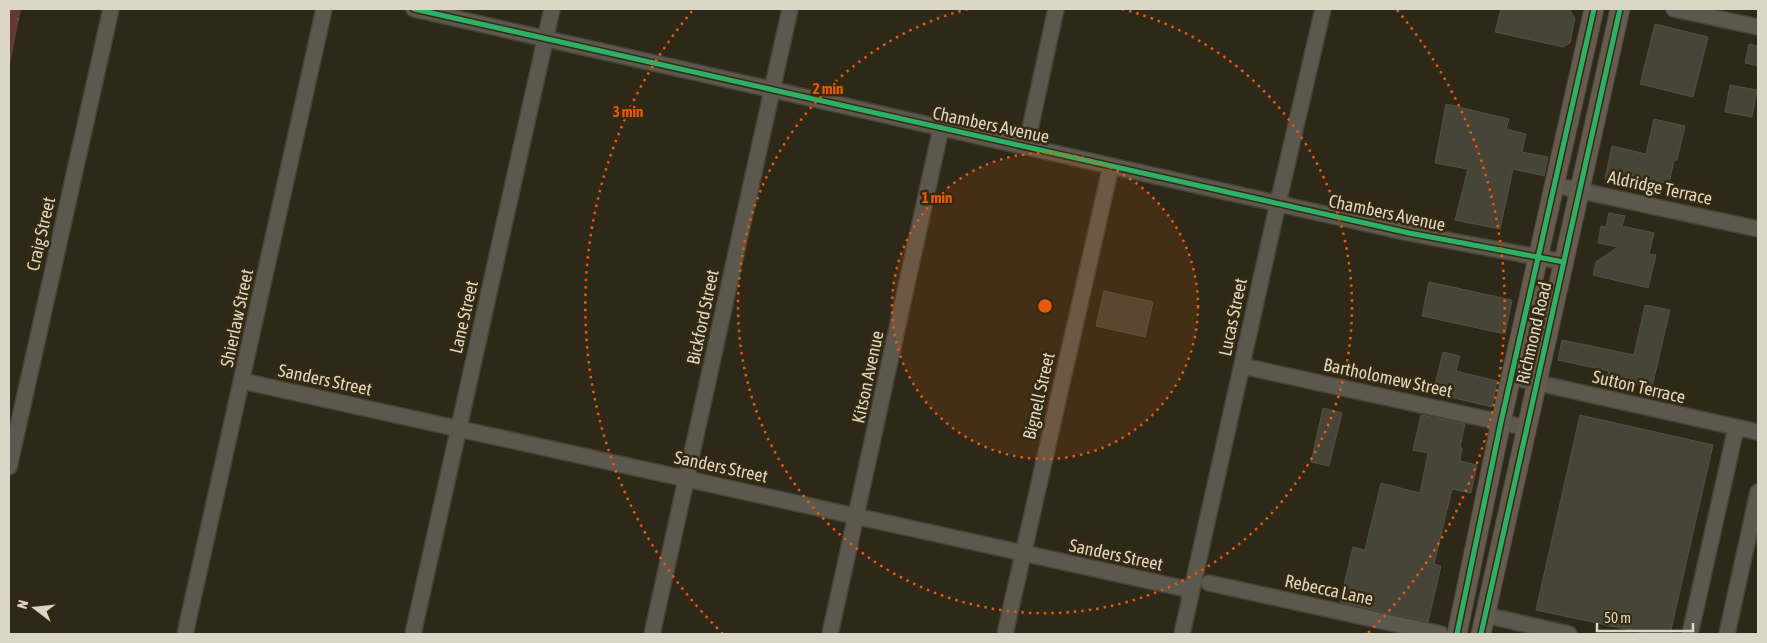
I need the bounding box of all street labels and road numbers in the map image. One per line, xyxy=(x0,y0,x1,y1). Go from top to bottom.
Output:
street label: Chambers Avenue xyxy=(931,102,1051,147)
street label: Aldridge Terrace xyxy=(1606,166,1714,209)
street label: Chambers Avenue xyxy=(1327,190,1447,235)
street label: Craig Street xyxy=(22,195,59,273)
street label: Shierlaw Street xyxy=(216,267,257,369)
street label: Bickford Street xyxy=(682,268,723,366)
street label: Lucas Street xyxy=(1214,276,1251,358)
street label: Lane Street xyxy=(445,278,482,355)
street label: Richmond Road xyxy=(1512,280,1555,386)
street label: Kitson Avenue xyxy=(847,329,888,425)
street label: Bignell Street xyxy=(1018,350,1059,442)
street label: Bartholomew Street xyxy=(1322,354,1454,401)
street label: Sanders Street xyxy=(276,359,374,400)
street label: Sutton Terrace xyxy=(1591,366,1688,407)
street label: Sanders Street xyxy=(672,446,770,487)
street label: Sanders Street xyxy=(1067,534,1165,575)
street label: Rebecca Lane xyxy=(1283,570,1375,609)

